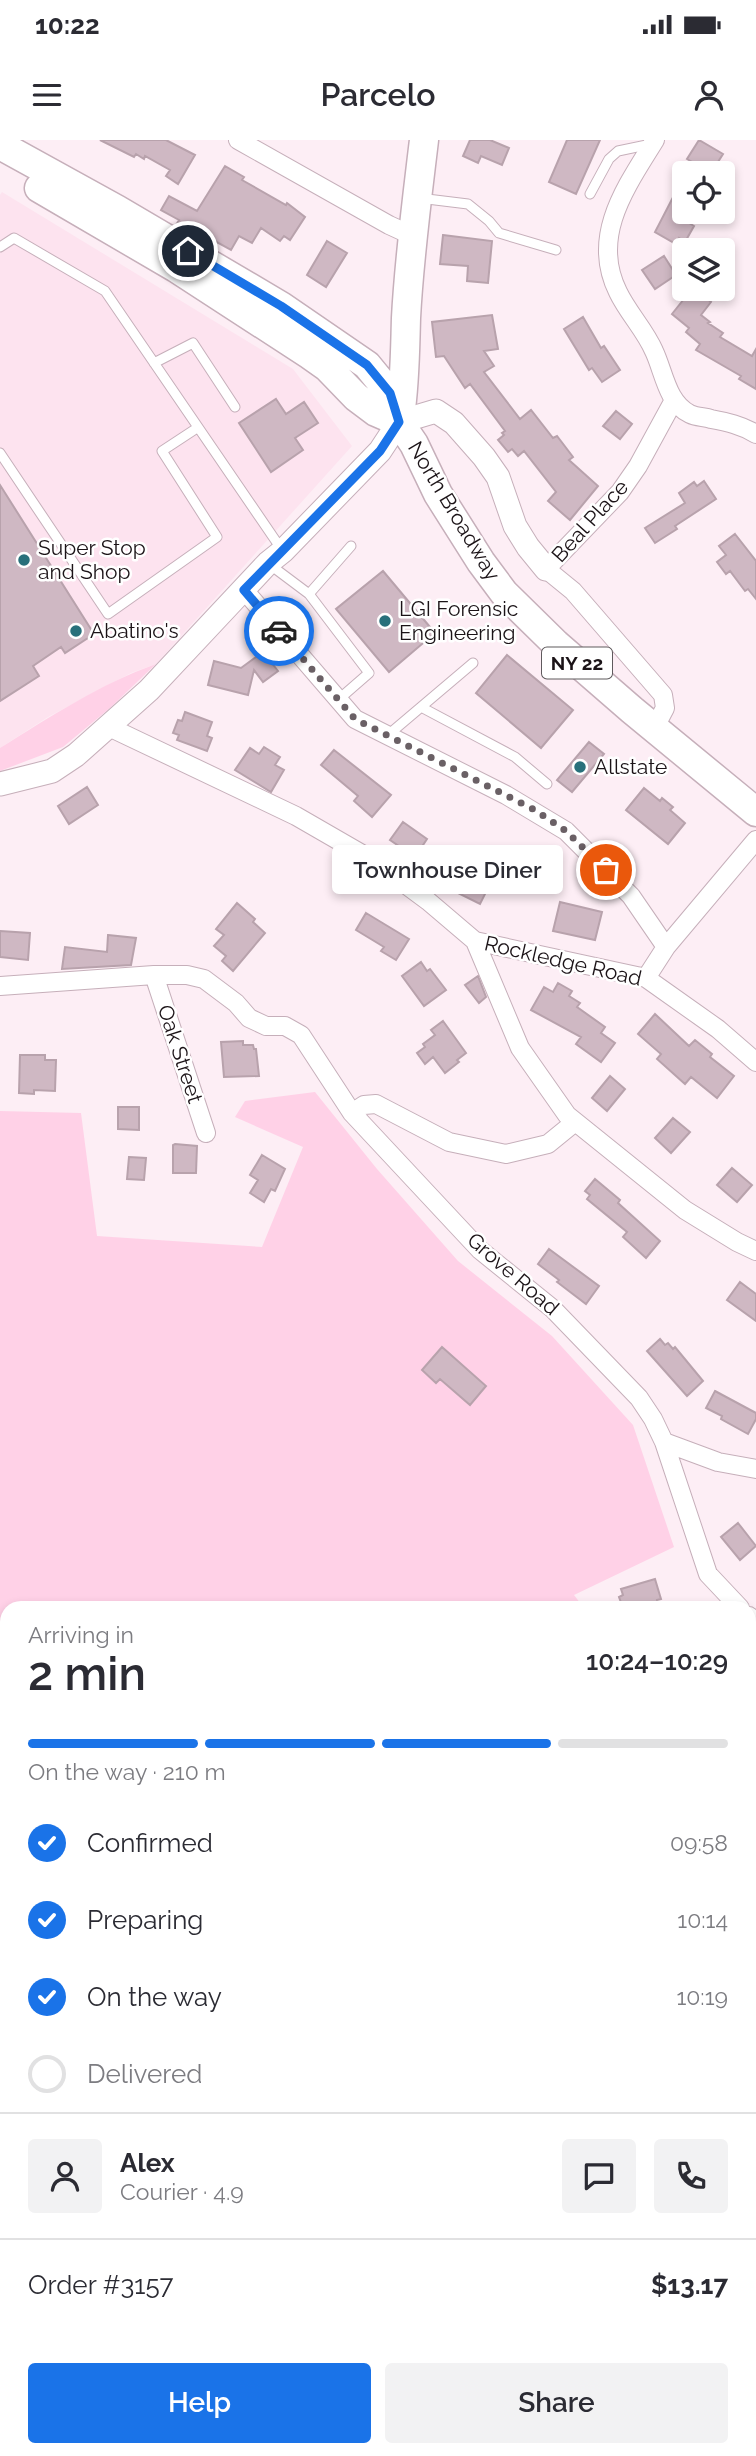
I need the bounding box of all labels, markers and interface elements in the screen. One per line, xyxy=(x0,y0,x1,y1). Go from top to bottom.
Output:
text: 10:22 xyxy=(35,10,100,40)
icon: menu xyxy=(28,76,66,114)
text: Parcelo xyxy=(320,76,436,113)
icon: person xyxy=(690,76,728,114)
map controls xyxy=(672,161,735,301)
button: locate xyxy=(672,161,735,224)
pin xyxy=(158,221,218,281)
icon: home xyxy=(169,232,207,270)
button: layers xyxy=(672,238,735,301)
street label: North Broadway xyxy=(403,437,506,585)
street label: Beal Place xyxy=(546,474,633,567)
place label: Super Stop and Shop xyxy=(38,535,146,584)
marker: Super Stop and Shop xyxy=(16,552,32,568)
courier xyxy=(244,596,314,666)
place label: LGI Forensic Engineering xyxy=(399,596,518,645)
icon: car xyxy=(260,612,298,650)
marker: LGI Forensic Engineering xyxy=(377,613,393,629)
place label: Abatino's xyxy=(90,618,179,643)
marker: Abatino's xyxy=(68,623,84,639)
road number: NY 22 xyxy=(542,648,612,678)
place label: Allstate xyxy=(594,754,667,779)
marker: Allstate xyxy=(572,759,588,775)
pin xyxy=(576,840,636,900)
callout: Townhouse Diner xyxy=(333,846,564,894)
icon: bag xyxy=(587,851,625,889)
text: Townhouse Diner xyxy=(353,856,542,883)
street label: Rockledge Road xyxy=(482,930,644,991)
street label: Oak Street xyxy=(153,1002,208,1106)
street label: Grove Road xyxy=(462,1227,564,1320)
text: Arriving in xyxy=(28,1621,134,1648)
text: 10:24–10:29 xyxy=(586,1646,728,1676)
text: 2 min xyxy=(28,1647,146,1701)
text: On the way · 210 m xyxy=(28,1758,226,1785)
icon: check xyxy=(28,1824,66,1862)
text: Confirmed xyxy=(87,1828,213,1858)
text: 09:58 xyxy=(670,1829,728,1856)
icon: check xyxy=(28,1901,66,1939)
text: Preparing xyxy=(87,1905,203,1935)
text: 10:14 xyxy=(677,1906,728,1933)
icon: check xyxy=(28,1978,66,2016)
text: On the way xyxy=(87,1982,222,2012)
text: 10:19 xyxy=(676,1983,728,2010)
text: Delivered xyxy=(87,2059,202,2089)
button: person xyxy=(28,2139,102,2213)
button: chat xyxy=(562,2139,636,2213)
button: phone xyxy=(654,2139,728,2213)
text: Alex xyxy=(120,2148,175,2178)
text: Courier · 4.9 xyxy=(120,2178,244,2205)
text: Order #3157 xyxy=(28,2270,173,2300)
text: $13.17 xyxy=(651,2270,728,2300)
button: Help xyxy=(28,2363,371,2443)
button: Share xyxy=(385,2363,728,2443)

